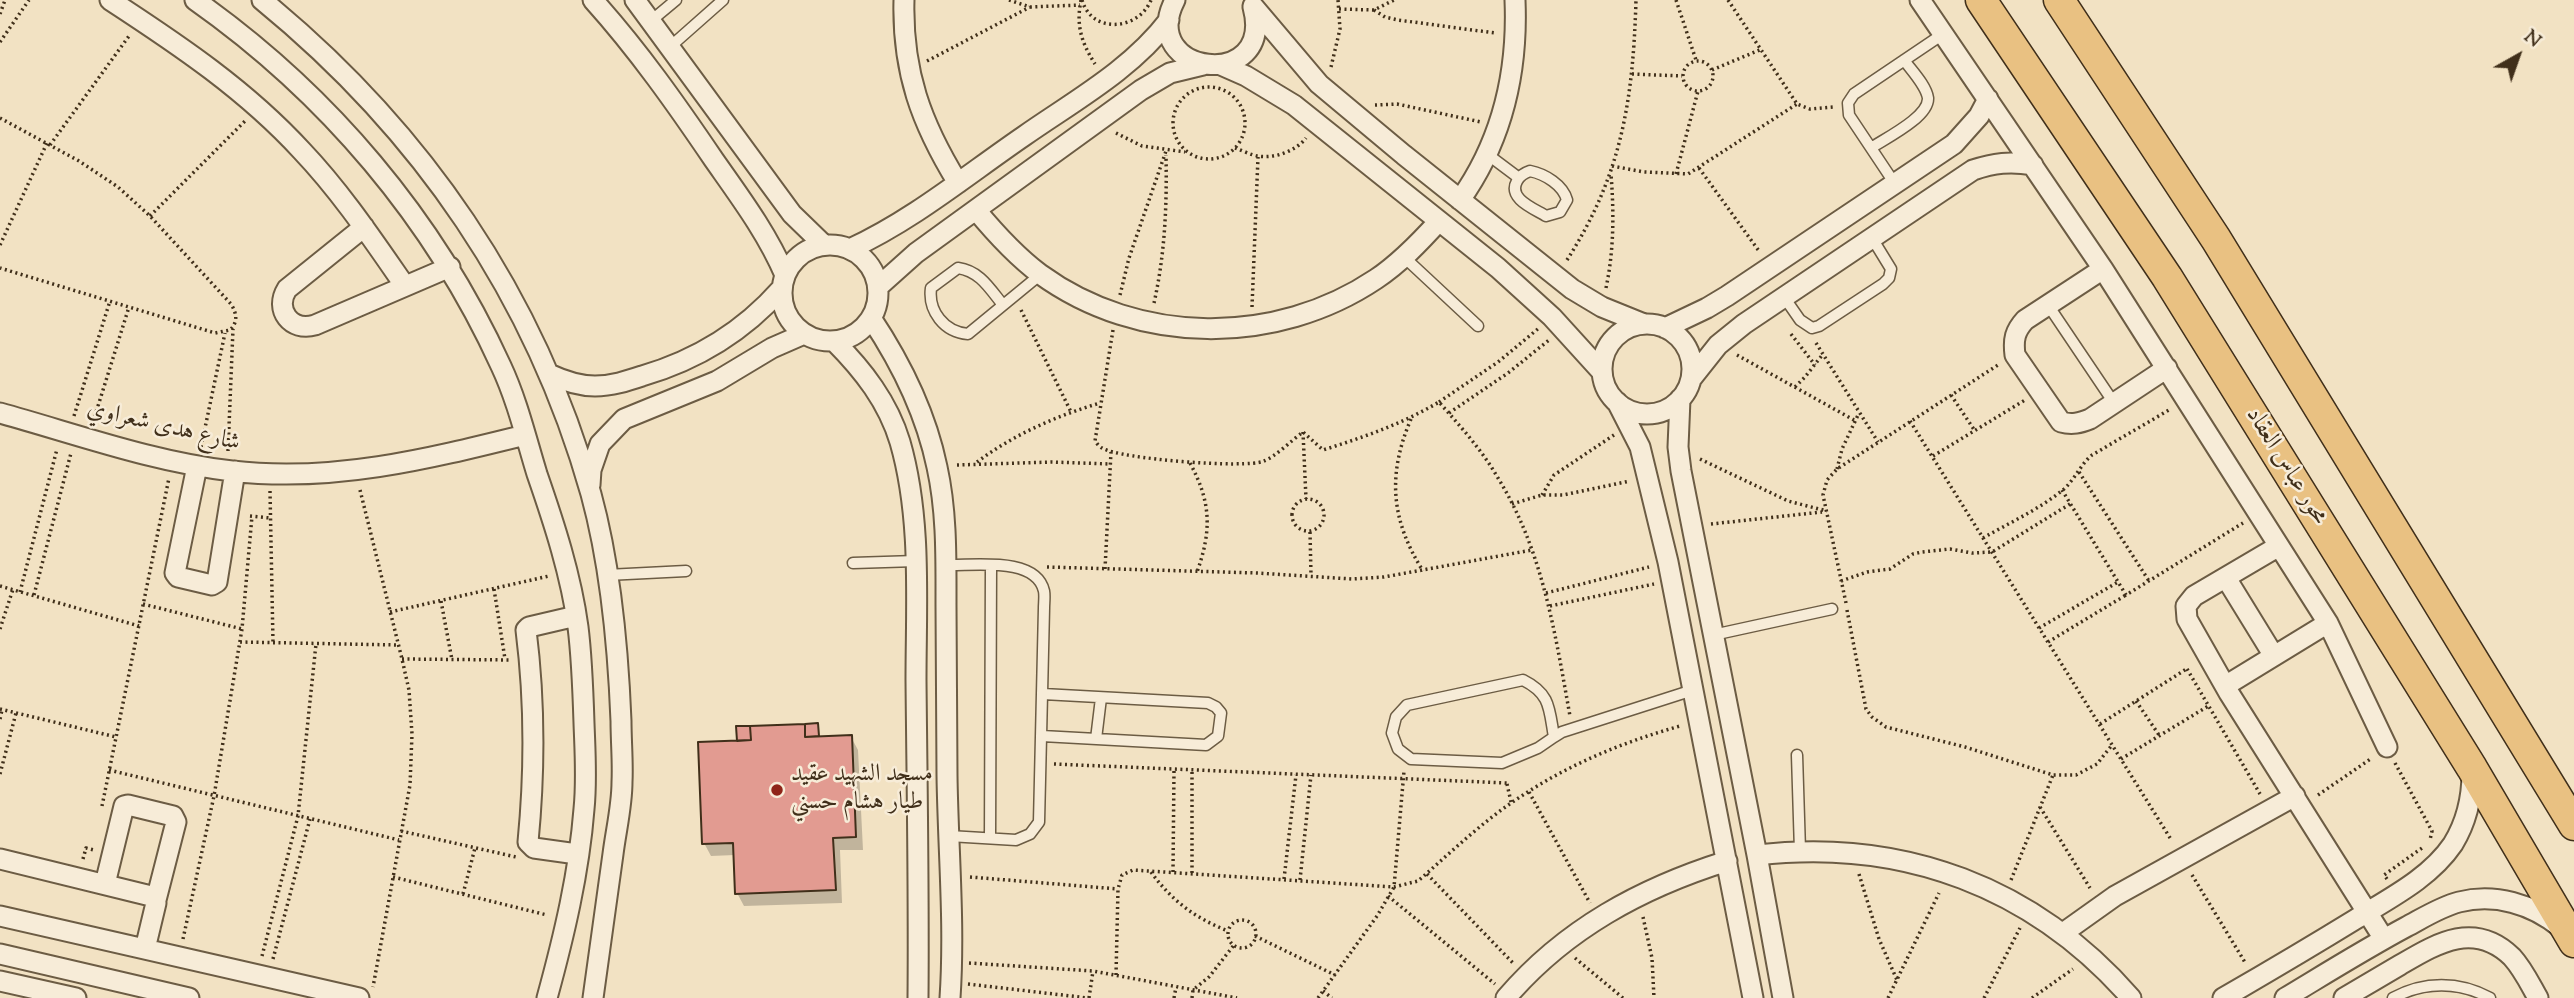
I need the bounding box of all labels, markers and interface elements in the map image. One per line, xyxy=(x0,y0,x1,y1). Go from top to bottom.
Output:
north arrow xyxy=(2483,21,2553,91)
text: N xyxy=(2517,24,2546,55)
street label: شارع هدى شعراوي xyxy=(84,396,242,460)
street label: محور عباس العقاد xyxy=(2238,403,2332,531)
place label: مسجد الشهيد عقيد طيار هشام حسني xyxy=(791,762,933,818)
marker: مسجد الشهيد عقيد طيار هشام حسني xyxy=(769,782,785,798)

